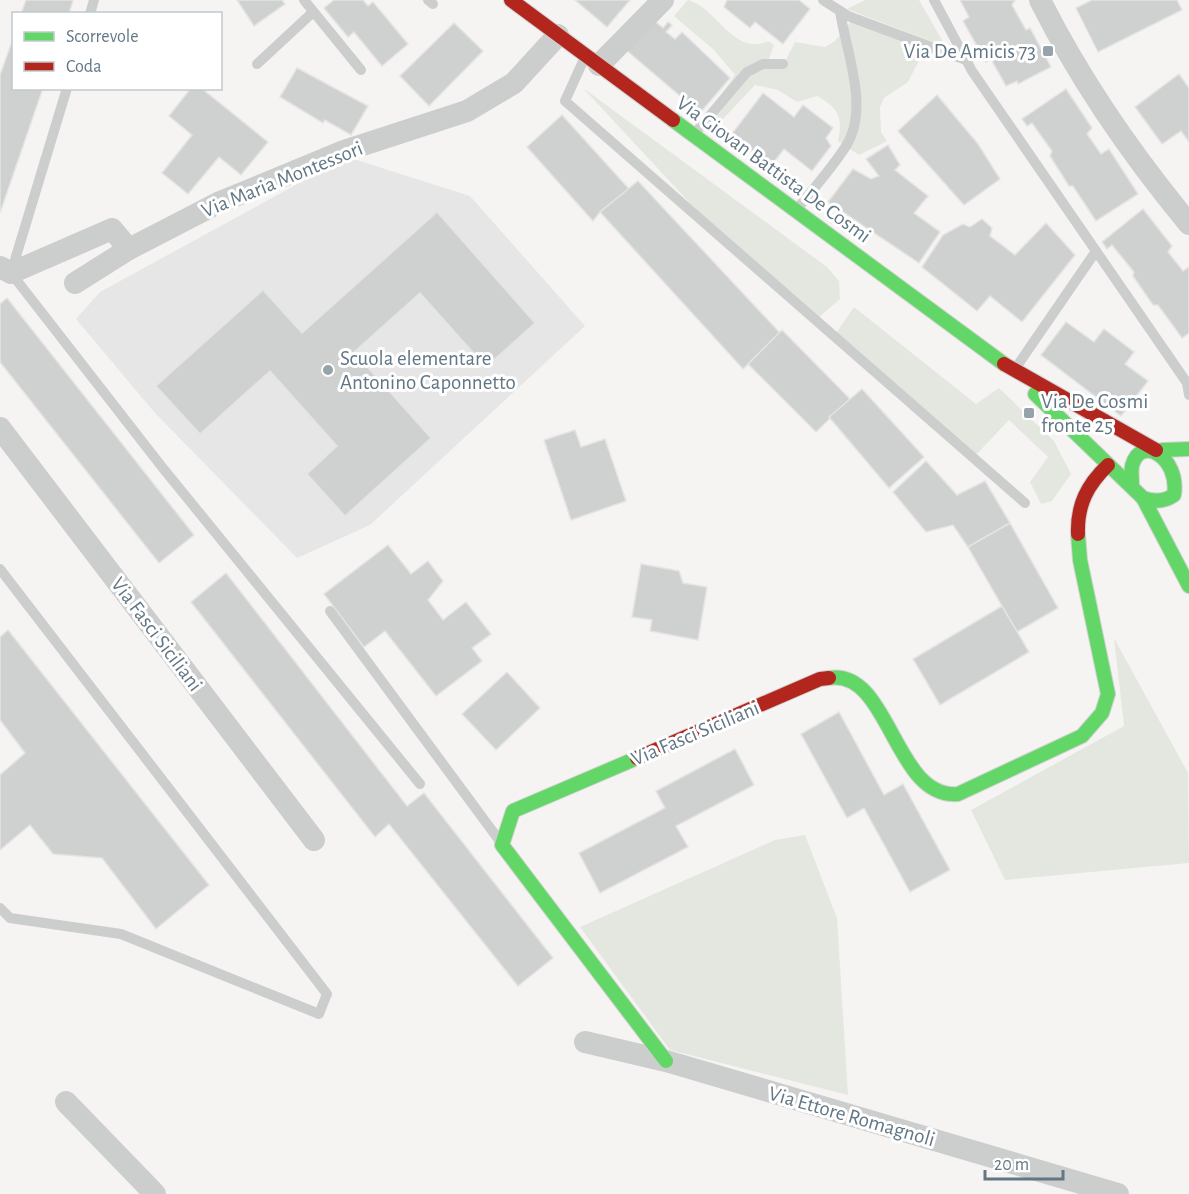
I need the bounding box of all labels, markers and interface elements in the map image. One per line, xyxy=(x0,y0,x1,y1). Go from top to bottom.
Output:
legend xyxy=(12,12,222,90)
text: Scorrevole xyxy=(66,28,139,46)
place label: Via De Amicis 73 xyxy=(904,41,1036,62)
marker: Via De Amicis 73 xyxy=(1041,44,1055,58)
text: Coda xyxy=(66,58,101,76)
street label: Via Giovan Battista De Cosmi xyxy=(673,92,875,247)
street label: Via Maria Montessori xyxy=(199,138,366,221)
place label: Scuola elementare Antonino Caponnetto xyxy=(340,348,516,393)
marker: Scuola elementare Antonino Caponnetto xyxy=(321,363,335,377)
place label: Via De Cosmi fronte 25 xyxy=(1041,391,1148,436)
marker: Via De Cosmi fronte 25 xyxy=(1022,406,1036,420)
street label: Via Fasci Siciliani xyxy=(107,573,206,695)
street label: Via Fasci Siciliani xyxy=(628,697,762,770)
street label: Via Ettore Romagnoli xyxy=(766,1083,937,1150)
scale bar xyxy=(985,1143,1063,1181)
text: 20 m xyxy=(994,1156,1029,1174)

